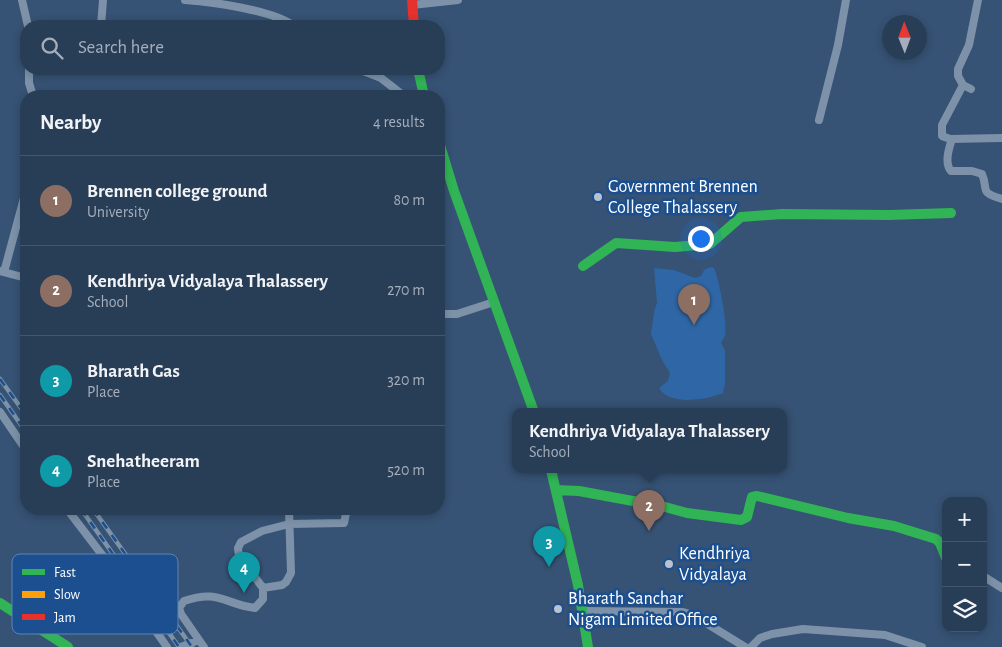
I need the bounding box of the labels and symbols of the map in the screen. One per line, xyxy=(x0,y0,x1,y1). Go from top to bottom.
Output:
north arrow xyxy=(882,15,927,60)
place label: Government Brennen College Thalassery xyxy=(608,178,758,217)
marker: Government Brennen College Thalassery xyxy=(592,191,604,203)
your location xyxy=(688,226,714,252)
pin: 1 xyxy=(678,284,710,325)
pin: 2 xyxy=(633,490,665,531)
pin: 3 xyxy=(533,526,565,567)
place label: Kendhriya Vidyalaya xyxy=(679,545,750,584)
pin: 4 xyxy=(228,552,260,593)
legend xyxy=(12,554,178,634)
marker: Kendhriya Vidyalaya xyxy=(663,558,675,570)
text: Fast xyxy=(54,566,76,580)
text: Slow xyxy=(54,588,81,602)
place label: Bharath Sanchar Nigam Limited Office xyxy=(568,590,717,629)
marker: Bharath Sanchar Nigam Limited Office xyxy=(552,603,564,615)
text: Jam xyxy=(54,611,76,625)

